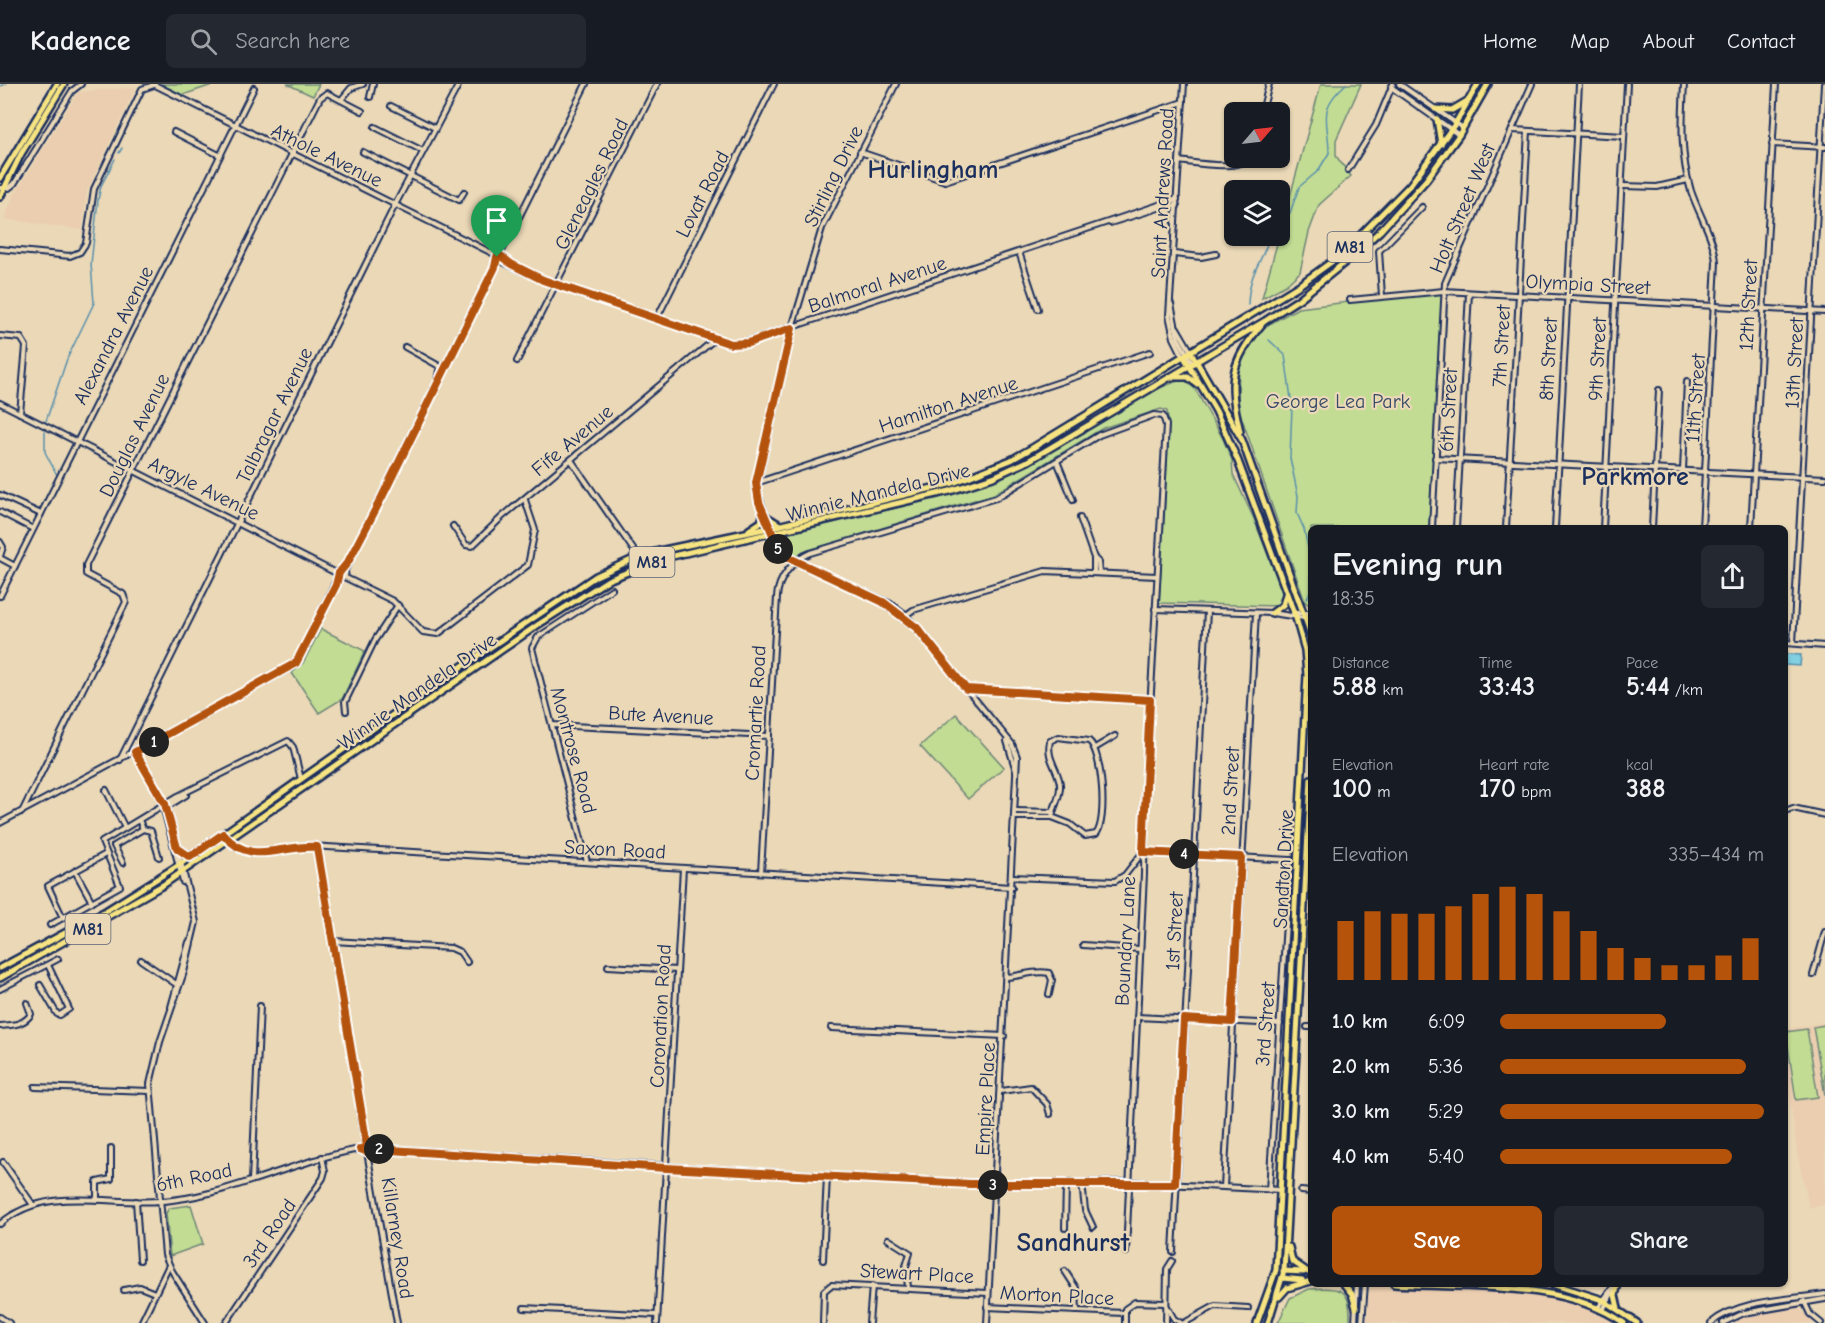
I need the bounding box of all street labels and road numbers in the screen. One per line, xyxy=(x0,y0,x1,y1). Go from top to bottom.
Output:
street label: Saint Andrews Road xyxy=(1147,107,1178,279)
street label: Gleneagles Road xyxy=(550,115,633,254)
street label: Athole Avenue xyxy=(268,119,386,192)
street label: Stirling Drive xyxy=(799,122,868,230)
street label: Holt Street West xyxy=(1425,139,1501,276)
street label: Lovat Road xyxy=(671,147,734,241)
road number: M81 xyxy=(1328,232,1372,262)
street label: Balmoral Avenue xyxy=(805,251,949,318)
street label: 12th Street xyxy=(1735,257,1762,351)
street label: Alexandra Avenue xyxy=(69,262,158,408)
street label: Olympia Street xyxy=(1525,270,1652,299)
street label: 7th Street xyxy=(1488,303,1515,388)
street label: 8th Street xyxy=(1535,315,1562,401)
street label: 9th Street xyxy=(1584,315,1611,401)
street label: 13th Street xyxy=(1781,316,1808,409)
street label: Talbragar Avenue xyxy=(232,344,317,487)
street label: 11th Street xyxy=(1681,352,1710,443)
street label: 6th Street xyxy=(1435,366,1462,453)
street label: Douglas Avenue xyxy=(95,370,174,501)
street label: Hamilton Avenue xyxy=(876,371,1020,438)
street label: Fife Avenue xyxy=(527,400,618,481)
street label: Argyle Avenue xyxy=(145,452,263,525)
street label: Winnie Mandela Drive xyxy=(784,459,972,526)
road number: M81 xyxy=(630,547,674,577)
street label: Winnie Mandela Drive xyxy=(334,628,501,755)
street label: Cromartie Road xyxy=(740,645,771,781)
street label: Montrose Road xyxy=(546,684,601,816)
street label: Bute Avenue xyxy=(608,701,714,730)
street label: 2nd Street xyxy=(1217,745,1244,836)
street label: Sandton Drive xyxy=(1269,809,1298,929)
street label: Saxon Road xyxy=(563,835,666,864)
street label: Boundary Lane xyxy=(1111,876,1140,1006)
street label: 1st Street xyxy=(1161,890,1188,971)
road number: M81 xyxy=(66,914,110,944)
street label: Coronation Road xyxy=(645,943,676,1089)
street label: 3rd Street xyxy=(1251,980,1280,1067)
street label: Empire Place xyxy=(971,1042,1000,1156)
street label: 6th Road xyxy=(154,1158,234,1197)
street label: Killarney Road xyxy=(377,1176,418,1300)
street label: 3rd Road xyxy=(238,1195,301,1272)
street label: Stewart Place xyxy=(859,1259,975,1288)
street label: Morton Place xyxy=(999,1281,1115,1310)

